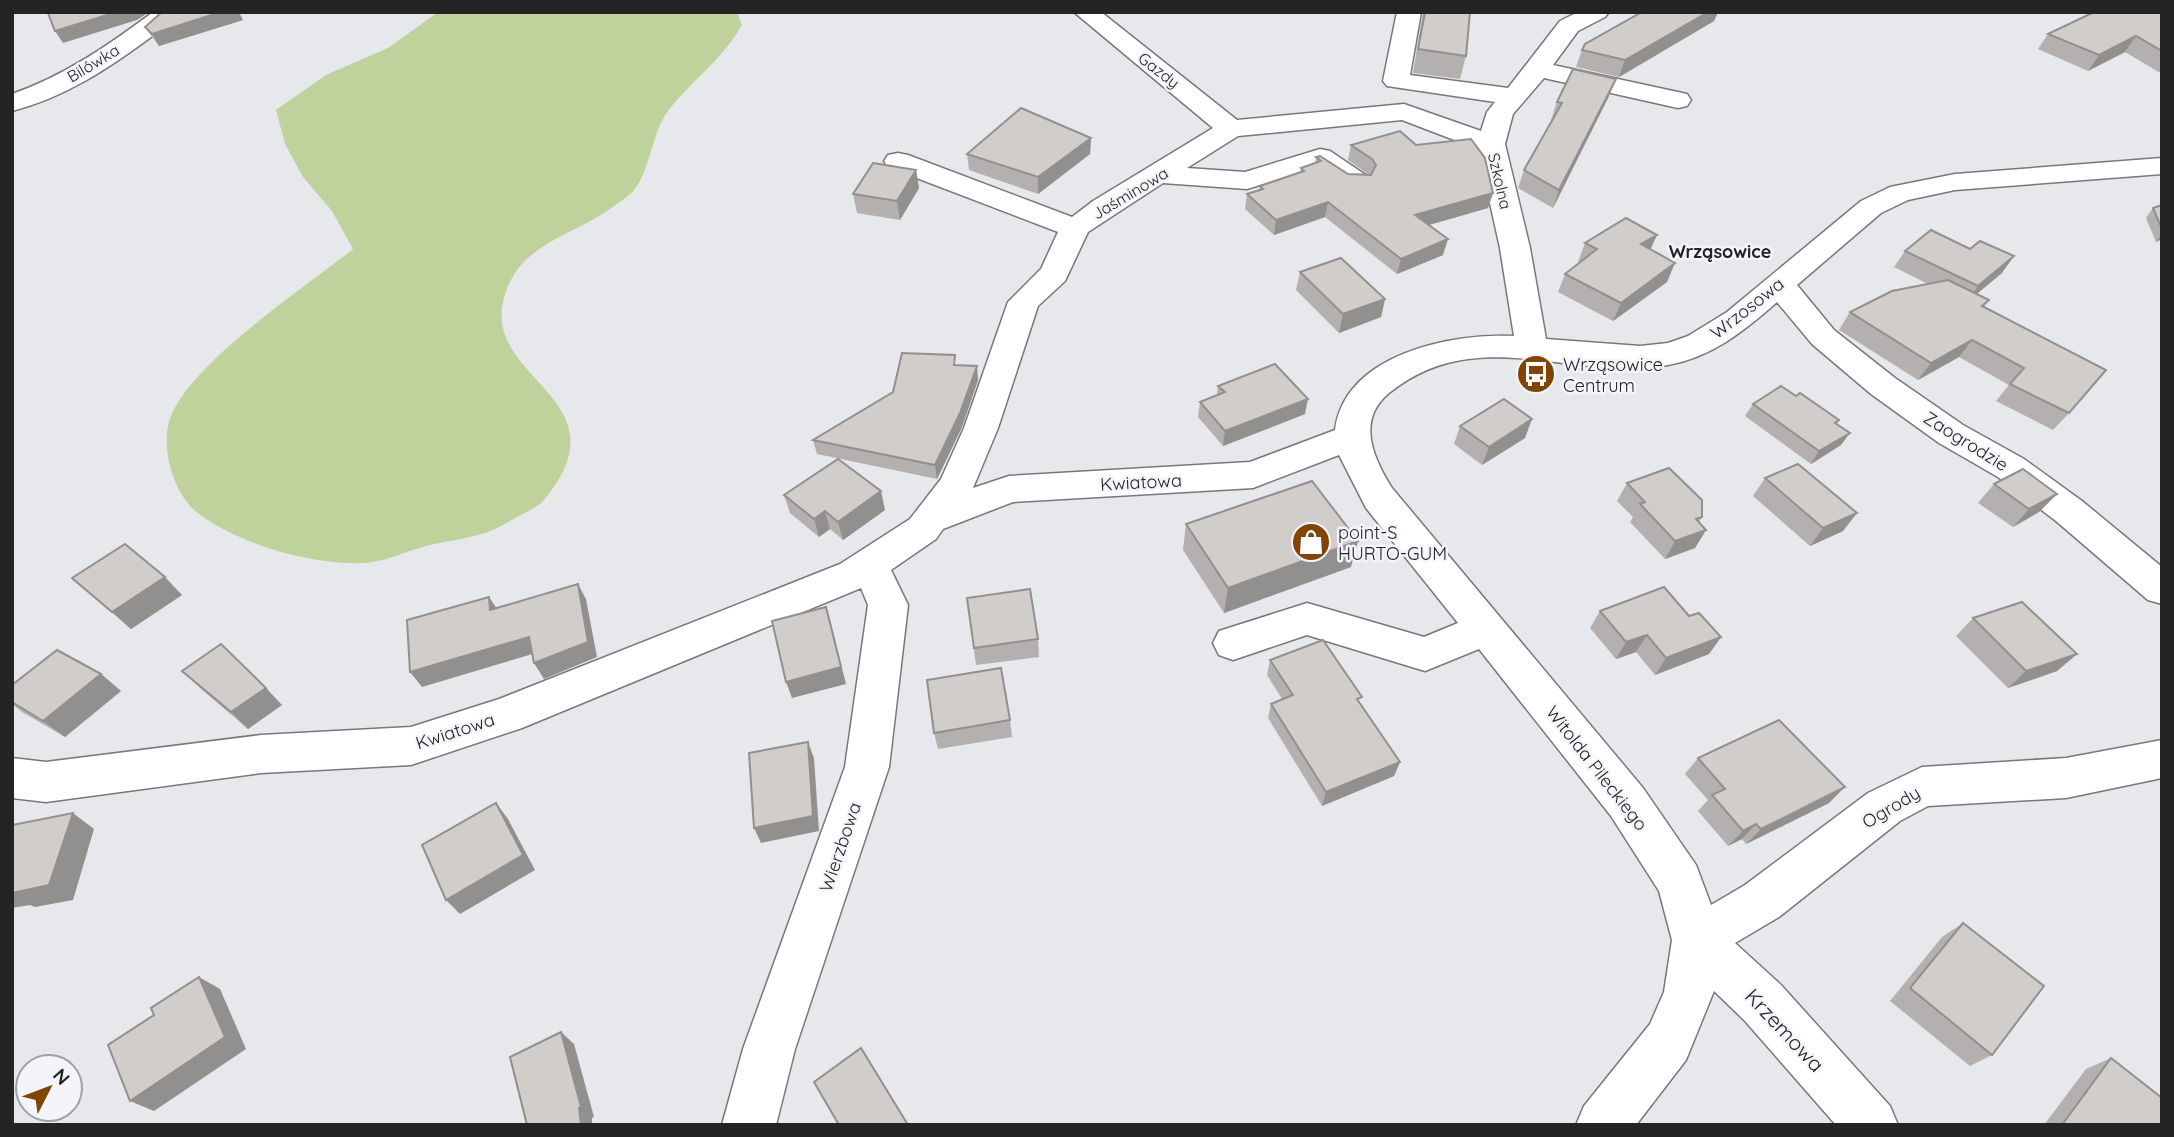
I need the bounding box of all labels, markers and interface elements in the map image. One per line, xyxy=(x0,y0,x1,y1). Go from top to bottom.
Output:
street label: Bilówka xyxy=(63,40,123,86)
street label: Gazdy xyxy=(1134,48,1184,92)
street label: Szkolna xyxy=(1484,151,1516,211)
street label: Jaśminowa xyxy=(1088,163,1172,223)
district label: Wrząsowice xyxy=(1669,240,1771,263)
street label: Wrzosowa xyxy=(1705,272,1789,344)
bus stop icon: Wrząsowice Centrum xyxy=(1515,353,1557,395)
place label: Wrząsowice Centrum xyxy=(1563,353,1663,397)
street label: Zaogrodzie xyxy=(1919,406,2013,476)
street label: Kwiatowa xyxy=(1100,468,1182,496)
shop icon: point-S HURTO-GUM xyxy=(1290,521,1332,563)
place label: point-S HURTO-GUM xyxy=(1338,521,1447,565)
street label: Witolda Pileckiego xyxy=(1541,701,1653,835)
street label: Kwiatowa xyxy=(413,707,497,755)
street label: Ogrody xyxy=(1858,781,1924,833)
street label: Wierzbowa xyxy=(814,799,866,895)
street label: Krzemowa xyxy=(1740,983,1830,1077)
north arrow xyxy=(14,1053,84,1123)
text: N xyxy=(48,1063,75,1090)

